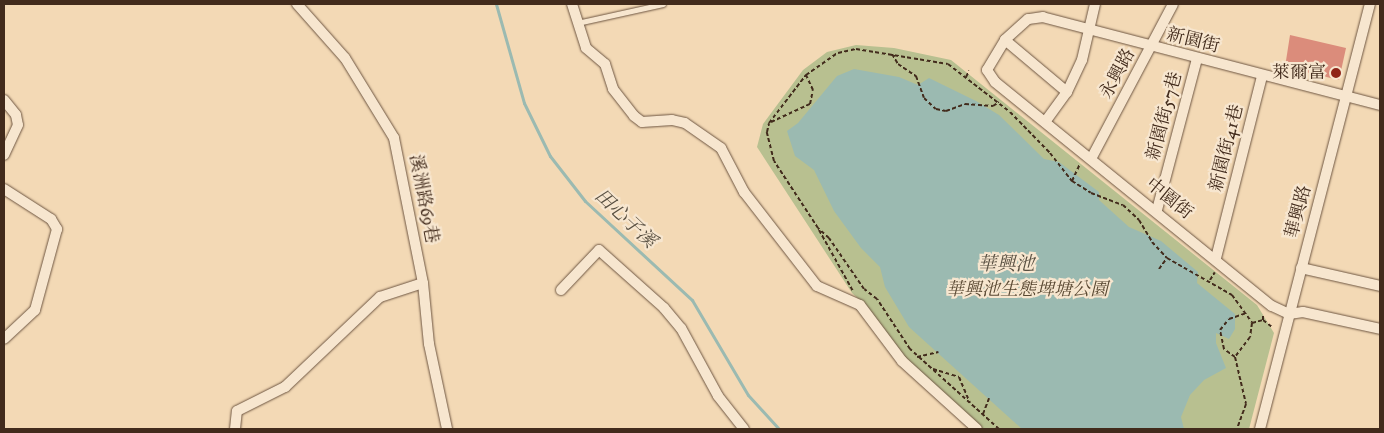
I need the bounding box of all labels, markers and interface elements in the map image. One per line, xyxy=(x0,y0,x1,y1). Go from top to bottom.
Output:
street label: 新園街 xyxy=(1164,24,1222,58)
street label: 永興路 xyxy=(1096,45,1140,103)
place label: 萊爾富 xyxy=(1272,62,1326,84)
marker: 萊爾富 xyxy=(1330,67,1342,79)
street label: 新園街57巷 xyxy=(1143,70,1187,162)
street label: 新園街41巷 xyxy=(1206,102,1248,194)
street label: 溪洲路69巷 xyxy=(404,153,442,245)
street label: 中園街 xyxy=(1141,174,1197,224)
street label: 華興路 xyxy=(1282,183,1316,241)
water label: 田心子溪 xyxy=(589,185,661,253)
water label: 華興池 xyxy=(978,254,1034,276)
park label: 華興池生態埤塘公園 xyxy=(946,279,1108,301)

